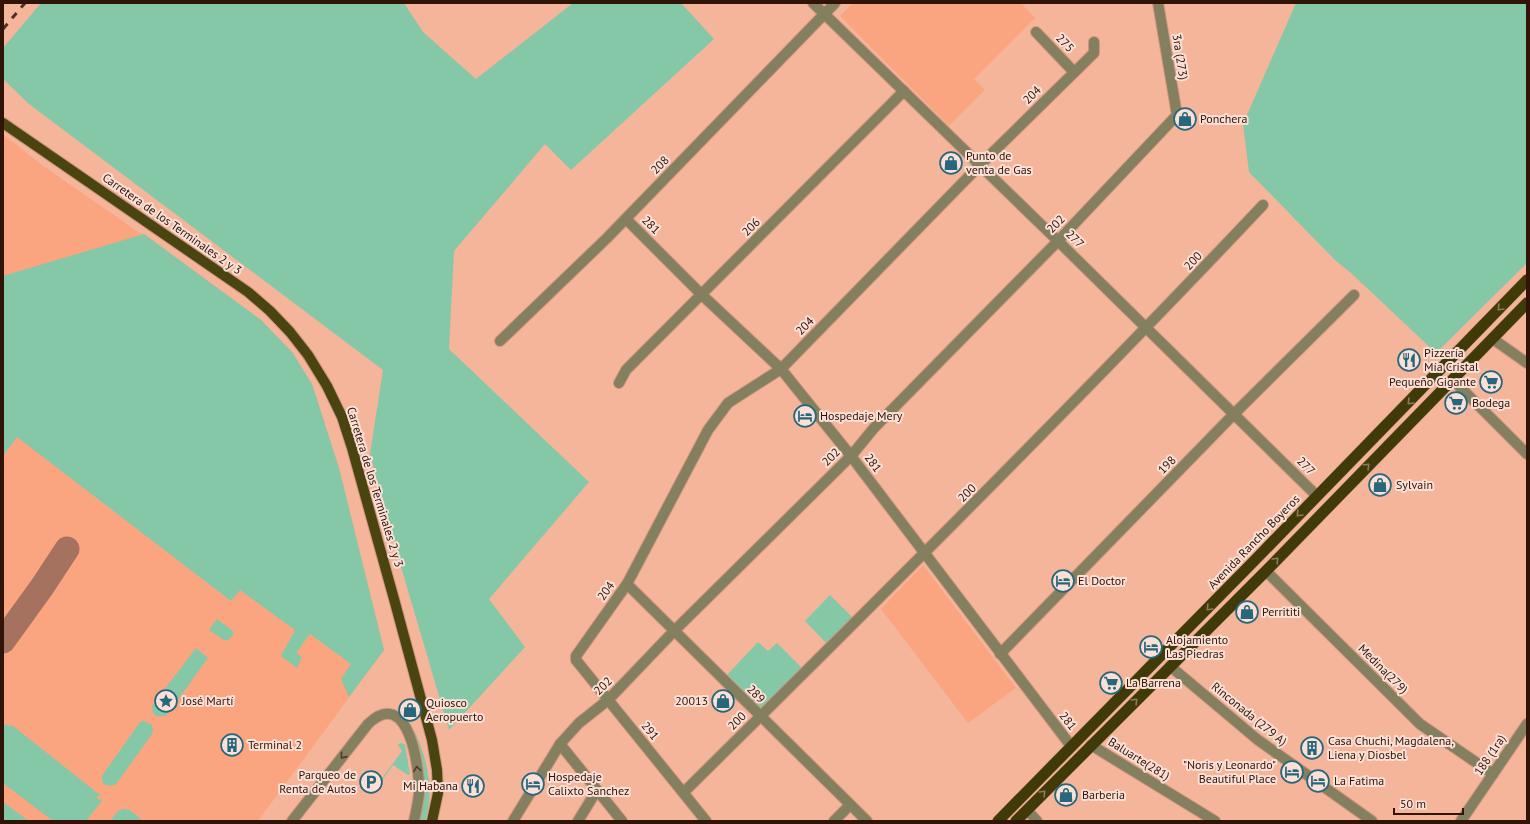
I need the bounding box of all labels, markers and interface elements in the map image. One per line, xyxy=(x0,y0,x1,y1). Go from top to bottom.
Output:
street label: 275 xyxy=(1053,30,1078,55)
street label: 3ra (273) xyxy=(1169,33,1192,81)
street label: 204 xyxy=(1019,82,1044,107)
shop icon: Ponchera xyxy=(1172,106,1198,132)
place label: Ponchera xyxy=(1200,111,1247,126)
place label: Punto de venta de Gas xyxy=(966,148,1032,177)
shop icon: Punto de venta de Gas xyxy=(938,150,964,176)
street label: 208 xyxy=(647,152,672,177)
street label: Carretera de los Terminales 2 y 3 xyxy=(100,170,245,278)
street label: 202 xyxy=(1043,211,1068,236)
street label: 281 xyxy=(639,212,664,237)
street label: 206 xyxy=(738,214,763,239)
street label: 277 xyxy=(1063,226,1088,251)
street label: 200 xyxy=(1180,248,1205,273)
one-way arrow xyxy=(1497,303,1505,311)
street label: 204 xyxy=(792,313,817,338)
place label: Pizzería Mía Cristal xyxy=(1424,345,1479,374)
restaurant icon: Pizzería Mía Cristal xyxy=(1396,347,1422,373)
supermarket icon: Pequeño Gigante xyxy=(1478,369,1504,395)
place label: Pequeño Gigante xyxy=(1389,374,1476,389)
supermarket icon: Bodega xyxy=(1443,390,1469,416)
place label: Bodega xyxy=(1472,395,1510,410)
one-way arrow xyxy=(1408,397,1415,404)
hotel icon: Hospedaje Mery xyxy=(792,403,818,429)
street label: Carretera de los Terminales 2 y 3 xyxy=(344,405,407,569)
place label: Hospedaje Mery xyxy=(820,408,903,423)
street label: 202 xyxy=(818,444,843,469)
street label: 281 xyxy=(862,450,885,475)
street label: 198 xyxy=(1154,452,1179,477)
street label: 277 xyxy=(1294,453,1319,478)
one-way arrow xyxy=(1362,463,1370,471)
shop icon: Sylvain xyxy=(1367,472,1393,498)
place label: Sylvain xyxy=(1396,477,1433,492)
street label: 200 xyxy=(954,480,979,505)
street label: Avenida Rancho Boyeros xyxy=(1205,491,1303,592)
one-way arrow xyxy=(1297,509,1304,517)
one-way arrow xyxy=(1272,557,1279,565)
hotel icon: El Doctor xyxy=(1050,568,1076,594)
place label: El Doctor xyxy=(1078,573,1125,588)
street label: 204 xyxy=(594,578,618,603)
shop icon: Perrititi xyxy=(1234,599,1260,625)
one-way arrow xyxy=(1206,603,1214,611)
place label: Perrititi xyxy=(1262,604,1300,619)
place label: Alojamiento Las Piedras xyxy=(1166,632,1228,661)
hotel icon: Alojamiento Las Piedras xyxy=(1138,634,1164,660)
street label: Medina(279) xyxy=(1355,641,1411,697)
supermarket icon: La Barrena xyxy=(1098,670,1124,696)
street label: 202 xyxy=(590,673,615,698)
place label: La Barrena xyxy=(1126,675,1181,690)
street label: Rinconada (279 A) xyxy=(1209,679,1290,749)
street label: 289 xyxy=(744,681,769,706)
place icon: José Martí xyxy=(153,688,179,714)
shop icon: 20013 xyxy=(710,688,736,714)
place label: José Martí xyxy=(181,693,233,708)
place label: 20013 xyxy=(675,693,708,708)
place label: Quiosco Aeropuerto xyxy=(426,695,483,724)
shop icon: Quiosco Aeropuerto xyxy=(397,697,423,723)
one-way arrow xyxy=(1130,698,1138,706)
street label: 200 xyxy=(724,708,749,733)
street label: 281 xyxy=(1056,708,1080,733)
street label: 291 xyxy=(638,718,662,743)
street label: 188 (1ra) xyxy=(1470,731,1509,778)
building icon: Terminal 2 xyxy=(219,732,245,758)
place label: Casa Chuchi, Magdalena, Liena y Diosbel xyxy=(1328,733,1454,762)
street label: Baluarte(281) xyxy=(1106,734,1173,783)
building icon: Casa Chuchi, Magdalena, Liena y Diosbel xyxy=(1299,735,1325,761)
place label: Terminal 2 xyxy=(248,737,302,752)
one-way arrow xyxy=(340,751,347,758)
place label: "Noris y Leonardo" Beautiful Place xyxy=(1183,757,1276,786)
hotel icon: "Noris y Leonardo" Beautiful Place xyxy=(1279,759,1305,785)
one-way arrow xyxy=(413,766,422,772)
place label: Parqueo de Renta de Autos xyxy=(279,767,356,796)
hotel icon: La Fatima xyxy=(1305,768,1331,794)
parking icon: Parqueo de Renta de Autos xyxy=(358,769,384,795)
place label: Hospedaje Calixto Sanchez xyxy=(548,769,629,798)
hotel icon: Hospedaje Calixto Sanchez xyxy=(520,771,546,797)
restaurant icon: Mi Habana xyxy=(460,773,486,799)
place label: La Fatima xyxy=(1334,773,1384,788)
place label: Mi Habana xyxy=(403,778,458,793)
shop icon: Barberia xyxy=(1053,782,1079,808)
place label: Barberia xyxy=(1082,787,1125,802)
one-way arrow xyxy=(1038,790,1046,798)
scale bar xyxy=(1394,790,1463,816)
text: 50 m xyxy=(1400,796,1426,811)

